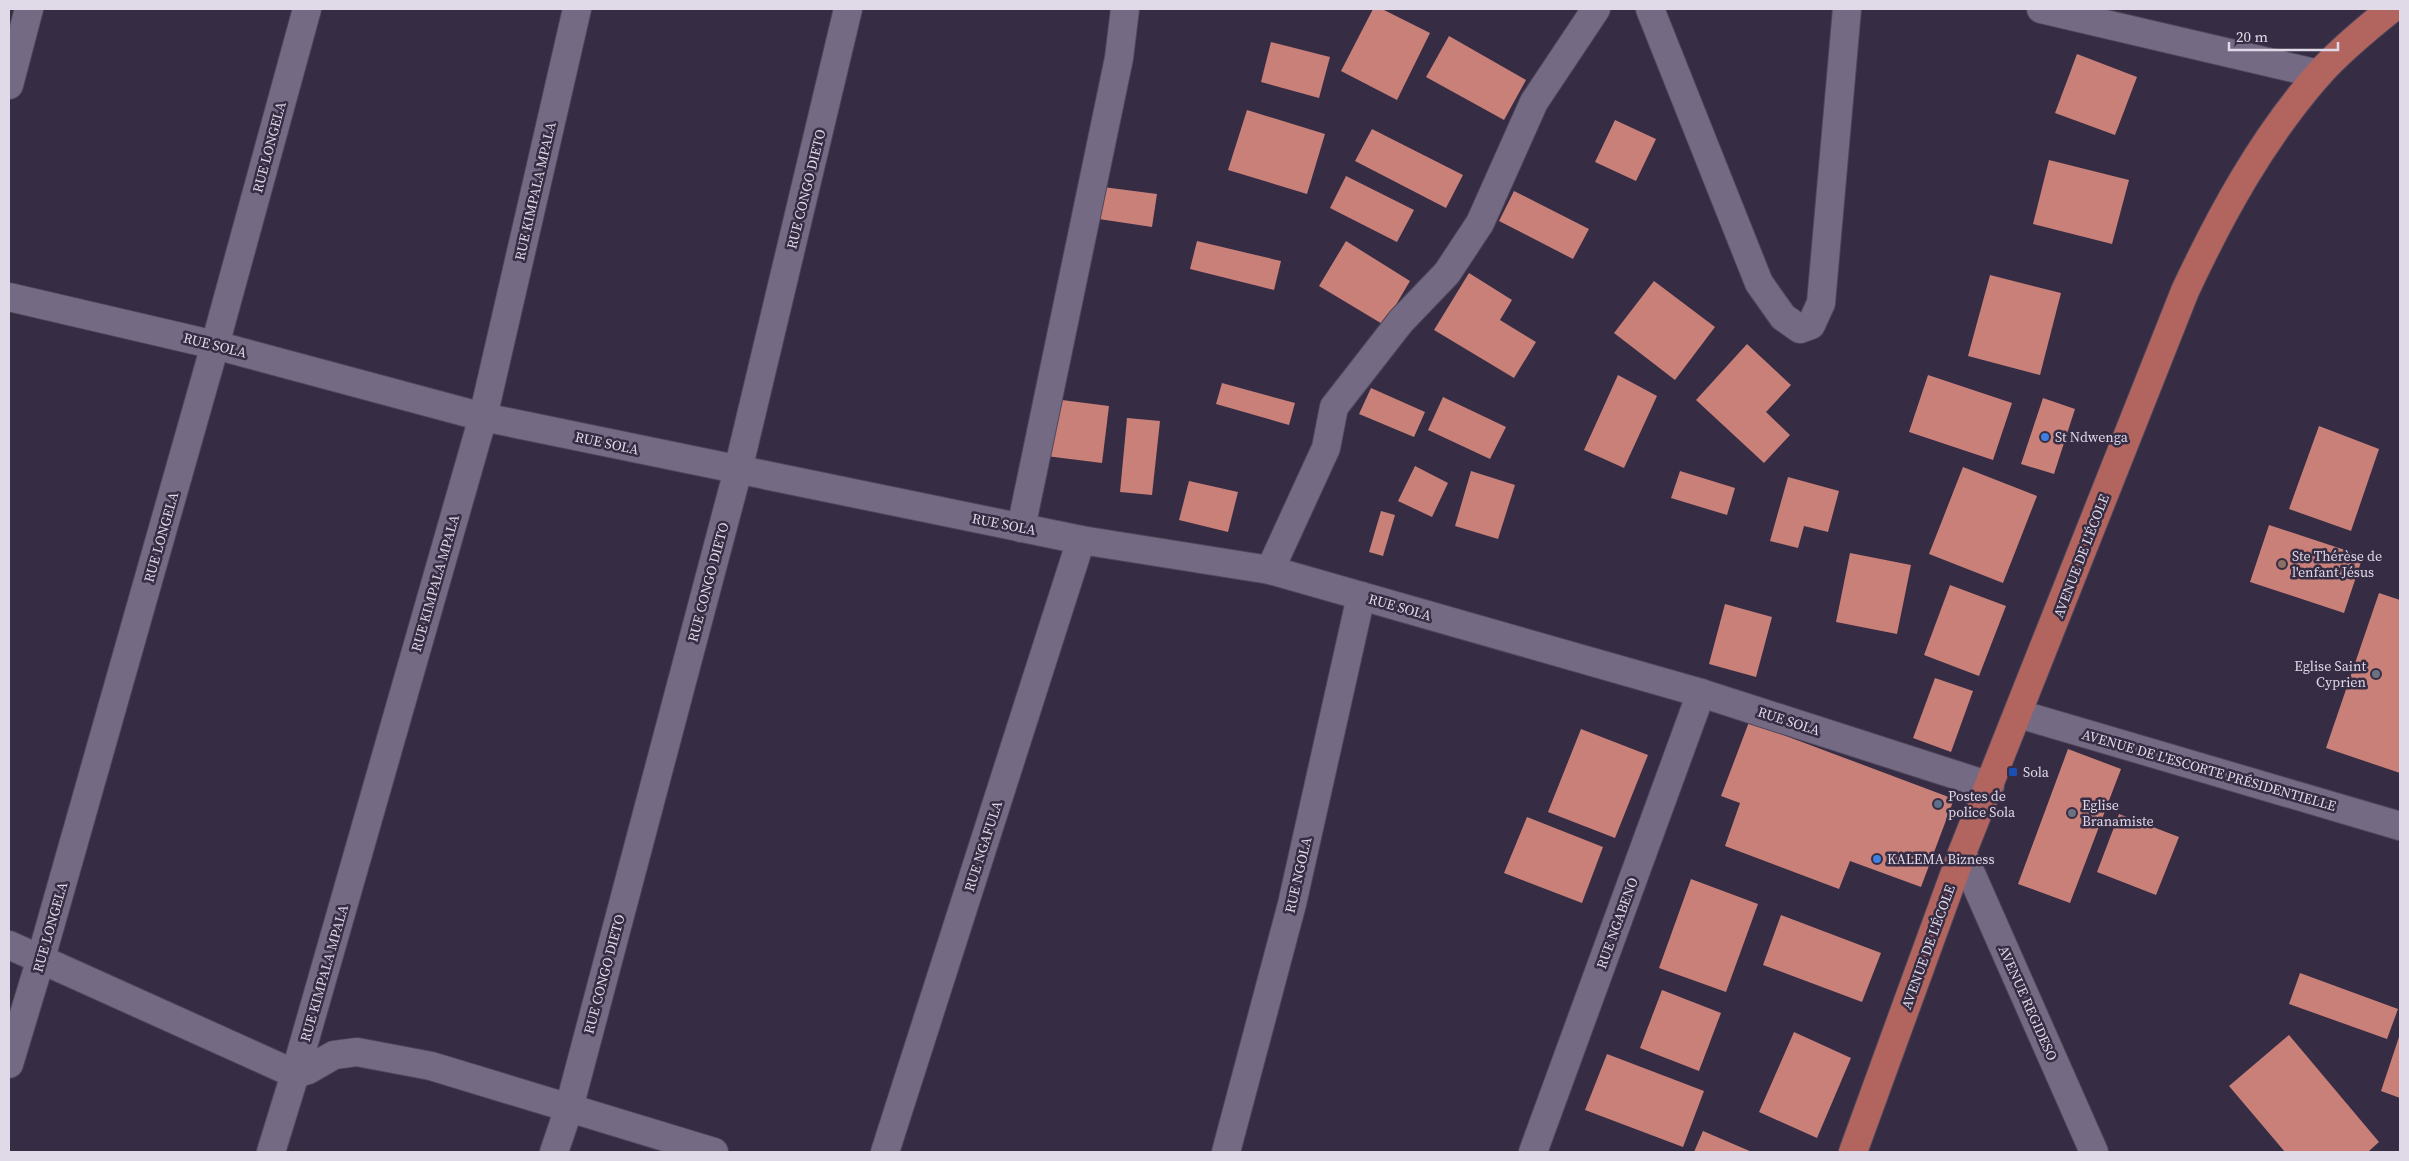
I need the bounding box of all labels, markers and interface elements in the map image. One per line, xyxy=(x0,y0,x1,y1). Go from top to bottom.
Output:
scale bar xyxy=(2229,20,2338,52)
text: 20 m xyxy=(2236,26,2268,47)
street label: RUE LONGELA xyxy=(247,99,291,195)
street label: RUE KIMPALA MPALA xyxy=(509,119,561,262)
street label: RUE CONGO DIETO xyxy=(781,127,831,251)
street label: RUE SOLA xyxy=(181,327,249,363)
street label: RUE SOLA xyxy=(573,426,641,460)
place label: St Ndwenga xyxy=(2055,427,2129,447)
marker: St Ndwenga xyxy=(2039,431,2051,443)
street label: RUE LONGELA xyxy=(139,489,184,585)
street label: AVENUE DE L'ÉCOLE xyxy=(2048,491,2114,621)
street label: RUE SOLA xyxy=(970,508,1038,540)
street label: RUE KIMPALA MPALA xyxy=(406,511,464,654)
street label: RUE CONGO DIETO xyxy=(682,520,734,644)
place label: Ste Thérèse de l'enfant Jésus xyxy=(2292,546,2382,582)
marker: Ste Thérèse de l'enfant Jésus xyxy=(2276,558,2288,570)
street label: RUE SOLA xyxy=(1366,588,1435,626)
place label: Eglise Saint Cyprien xyxy=(2294,656,2367,692)
marker: Eglise Saint Cyprien xyxy=(2370,668,2382,680)
street label: RUE SOLA xyxy=(1755,701,1824,741)
street label: AVENUE DE L'ESCORTE PRÉSIDENTIELLE xyxy=(2080,724,2338,816)
place label: Sola xyxy=(2023,762,2050,782)
marker: Sola xyxy=(2007,766,2019,778)
place label: Postes de police Sola xyxy=(1948,786,2016,822)
place label: Eglise Branamiste xyxy=(2082,795,2154,831)
street label: RUE NGAFULA xyxy=(959,797,1007,894)
marker: Postes de police Sola xyxy=(1932,798,1944,810)
marker: Eglise Branamiste xyxy=(2066,807,2078,819)
street label: RUE NGOLA xyxy=(1280,834,1317,915)
place label: KALEMA Bizness xyxy=(1887,849,1994,869)
marker: KALEMA Bizness xyxy=(1871,853,1883,865)
street label: RUE NGABENO xyxy=(1591,875,1643,971)
street label: RUE LONGELA xyxy=(28,879,73,975)
street label: AVENUE DE L'ÉCOLE xyxy=(1896,882,1960,1012)
street label: RUE KIMPALA MPALA xyxy=(295,901,353,1044)
street label: RUE CONGO DIETO xyxy=(578,912,630,1036)
street label: AVENUE REGIDESO xyxy=(1994,942,2062,1064)

